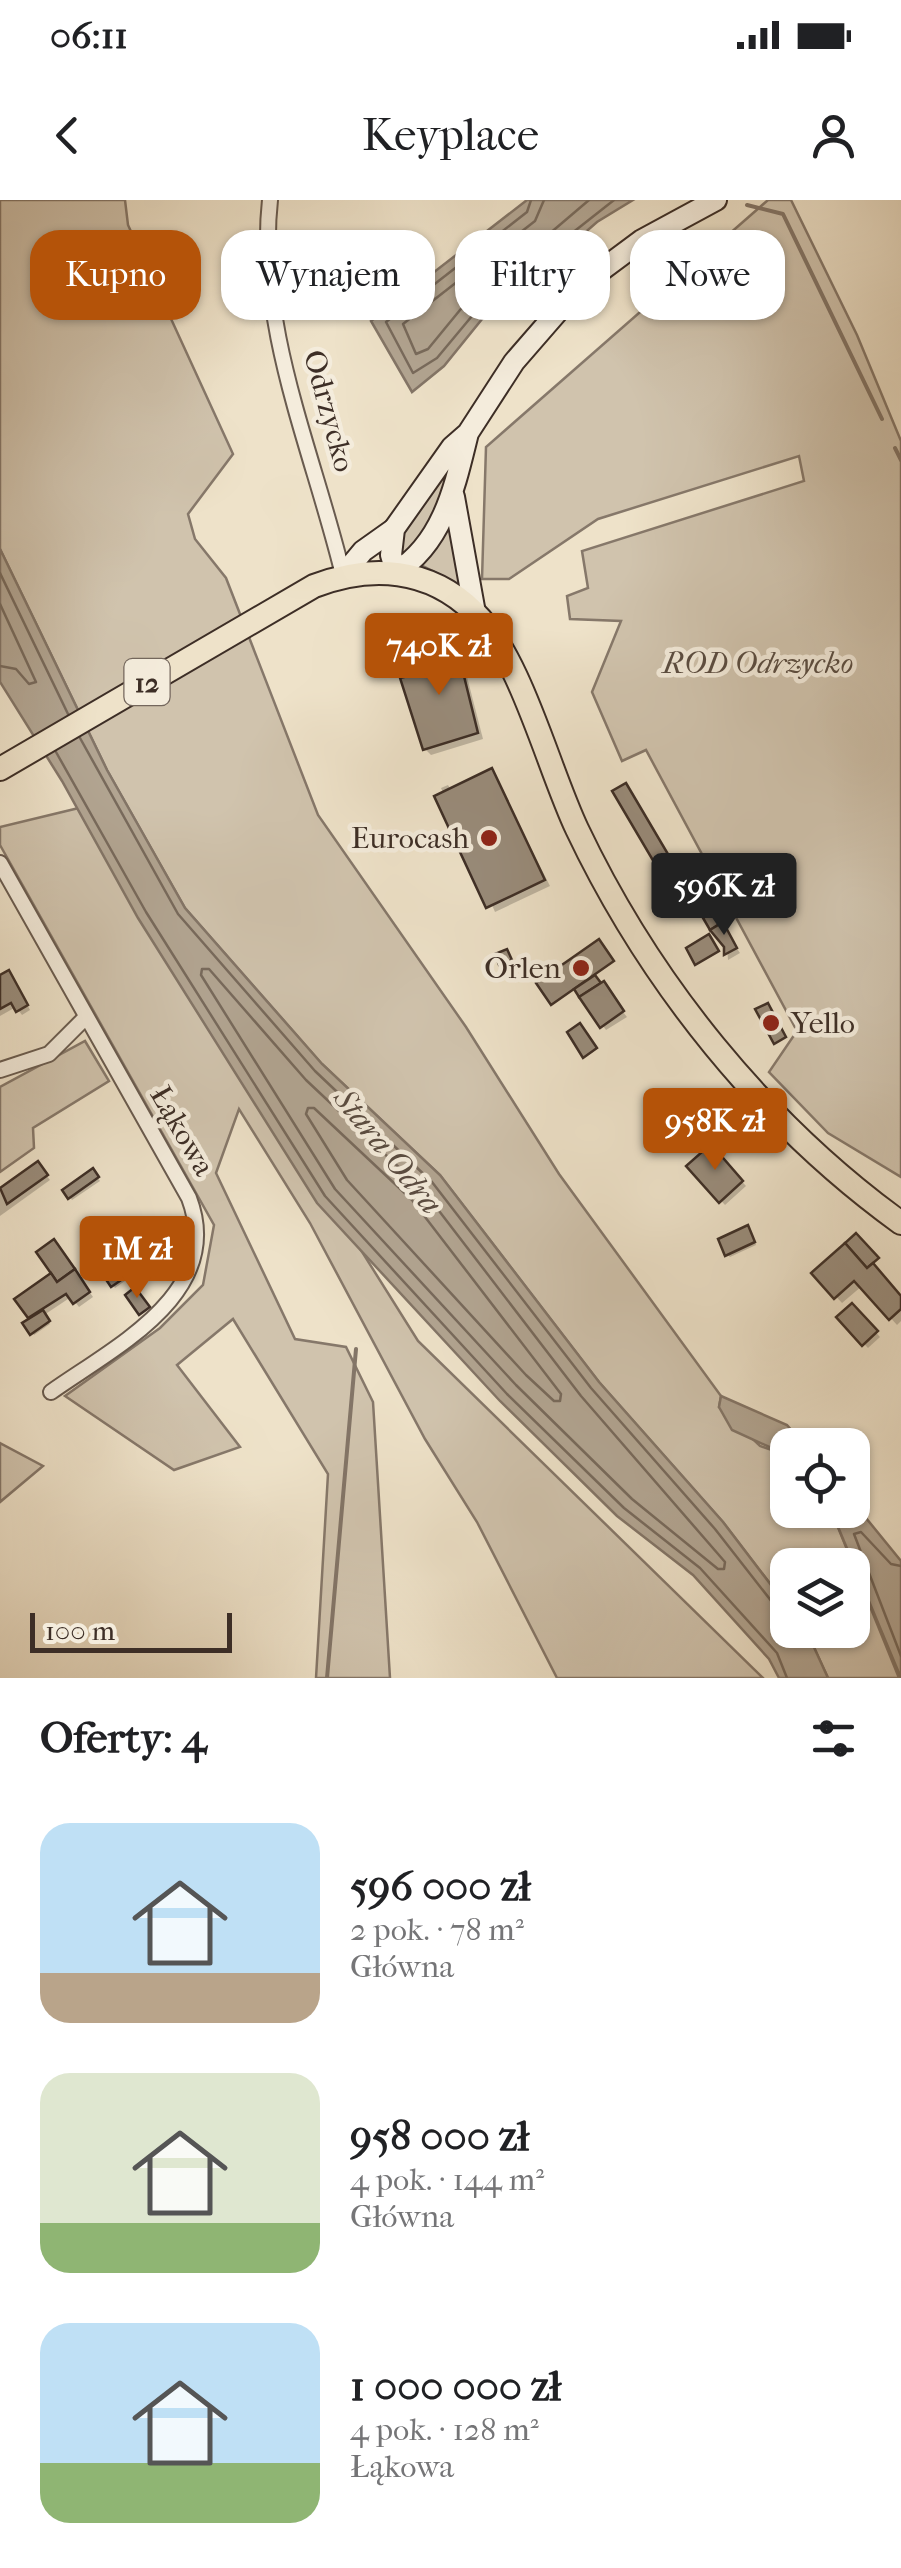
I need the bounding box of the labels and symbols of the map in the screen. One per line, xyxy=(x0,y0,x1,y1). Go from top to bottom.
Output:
street label: Odrzycko xyxy=(296,346,362,476)
pin: 740K zł xyxy=(347,613,531,698)
park label: ROD Odrzycko xyxy=(661,646,853,681)
road number: 12 xyxy=(124,659,170,705)
place label: Eurocash xyxy=(351,821,469,856)
marker: Eurocash xyxy=(478,827,500,849)
pin: 596K zł xyxy=(632,853,816,938)
place label: Orlen xyxy=(484,951,562,986)
marker: Orlen xyxy=(570,957,592,979)
place label: Yello xyxy=(790,1006,855,1041)
marker: Yello xyxy=(760,1012,782,1034)
street label: Łąkowa xyxy=(142,1080,222,1183)
water label: Stara Odra xyxy=(325,1080,450,1221)
pin: 958K zł xyxy=(623,1088,807,1173)
pin: 1M zł xyxy=(67,1216,207,1301)
scale bar xyxy=(30,1608,232,1652)

